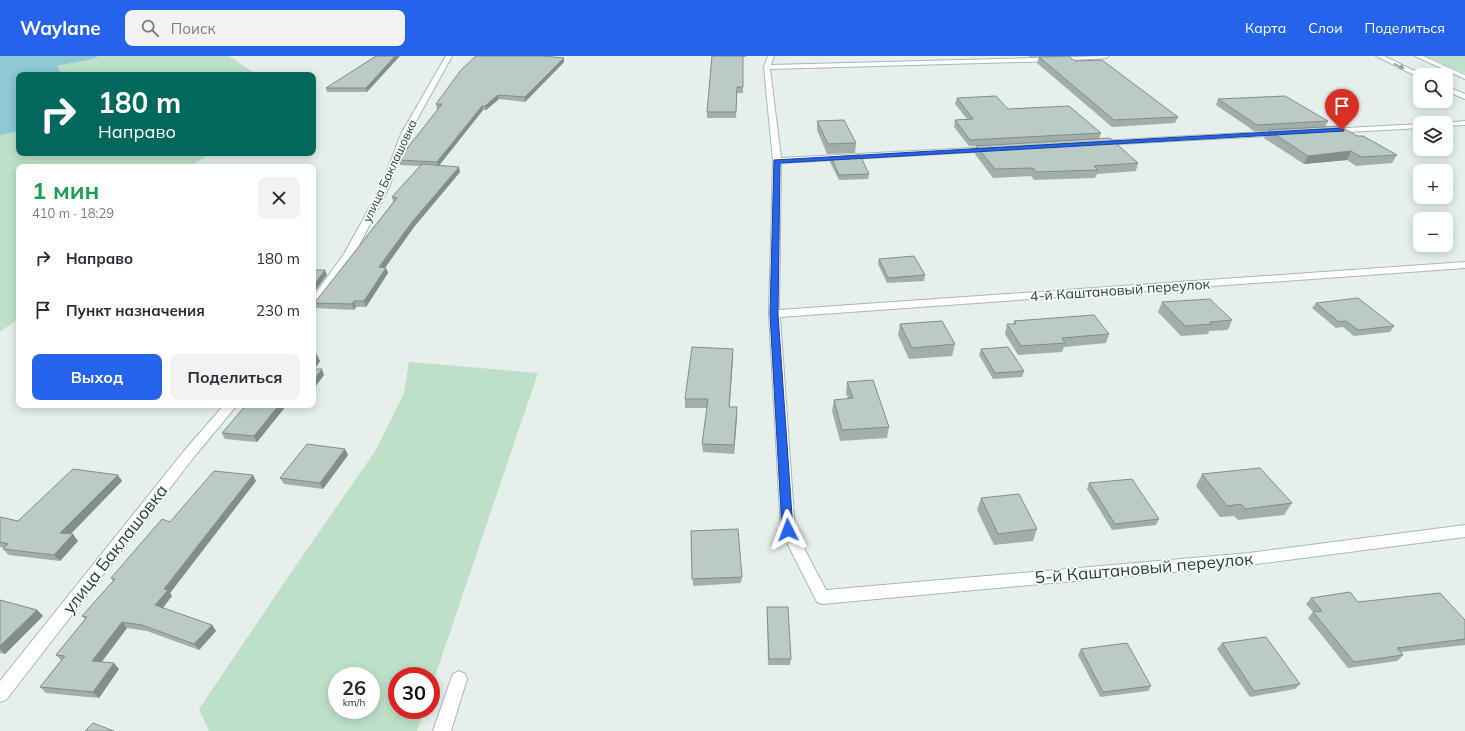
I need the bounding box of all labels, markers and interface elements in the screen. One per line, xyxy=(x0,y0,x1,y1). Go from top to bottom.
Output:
search box xyxy=(125,10,405,46)
text: Waylane xyxy=(20,16,101,40)
icon: search xyxy=(139,17,161,39)
text: Поиск xyxy=(171,19,216,38)
text: Карта xyxy=(1245,19,1286,37)
text: Слои xyxy=(1308,19,1343,37)
text: Поделиться xyxy=(1365,19,1445,37)
one-way arrow xyxy=(1394,63,1405,69)
map controls xyxy=(1413,68,1453,252)
button: search xyxy=(1413,68,1453,108)
text: 180 m xyxy=(98,85,181,120)
icon: right xyxy=(32,88,84,140)
pin xyxy=(1325,89,1359,130)
icon: arrive xyxy=(1331,95,1353,117)
button: layers xyxy=(1413,116,1453,156)
street label: улица Баклашовка xyxy=(359,117,420,225)
text: Направо xyxy=(98,120,176,143)
button: + xyxy=(1413,164,1453,204)
text: 1 мин xyxy=(32,175,99,205)
button: close xyxy=(258,177,300,219)
text: 410 m · 18:29 xyxy=(32,205,114,221)
button: − xyxy=(1413,212,1453,252)
icon: right xyxy=(32,247,54,269)
text: Направо xyxy=(66,249,133,268)
text: 180 m xyxy=(256,249,300,268)
street label: 4-й Каштановый переулок xyxy=(1029,275,1211,305)
icon: arrive xyxy=(32,299,54,321)
text: Пункт назначения xyxy=(66,301,205,320)
text: 230 m xyxy=(256,301,300,320)
button: Выход xyxy=(32,354,162,400)
button: Поделиться xyxy=(170,354,300,400)
street label: улица Баклашовка xyxy=(58,480,172,618)
position arrow xyxy=(767,509,809,551)
street label: 5-й Каштановый переулок xyxy=(1034,547,1255,589)
speed limit sign: 30 xyxy=(388,667,440,719)
text: 26 xyxy=(342,675,366,700)
text: km/h xyxy=(343,696,365,709)

